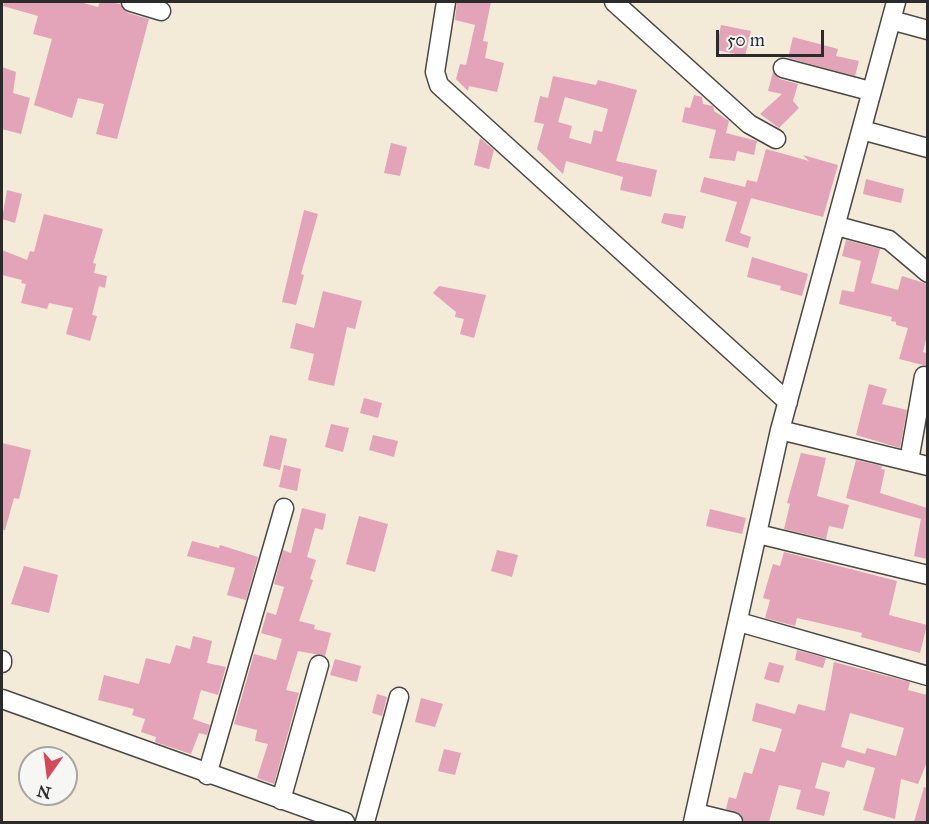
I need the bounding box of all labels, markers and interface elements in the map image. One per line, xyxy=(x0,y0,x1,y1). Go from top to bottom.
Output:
scale bar xyxy=(719,18,827,56)
text: 50 m xyxy=(727,29,765,51)
north arrow xyxy=(18,746,78,806)
text: N xyxy=(35,781,53,803)

